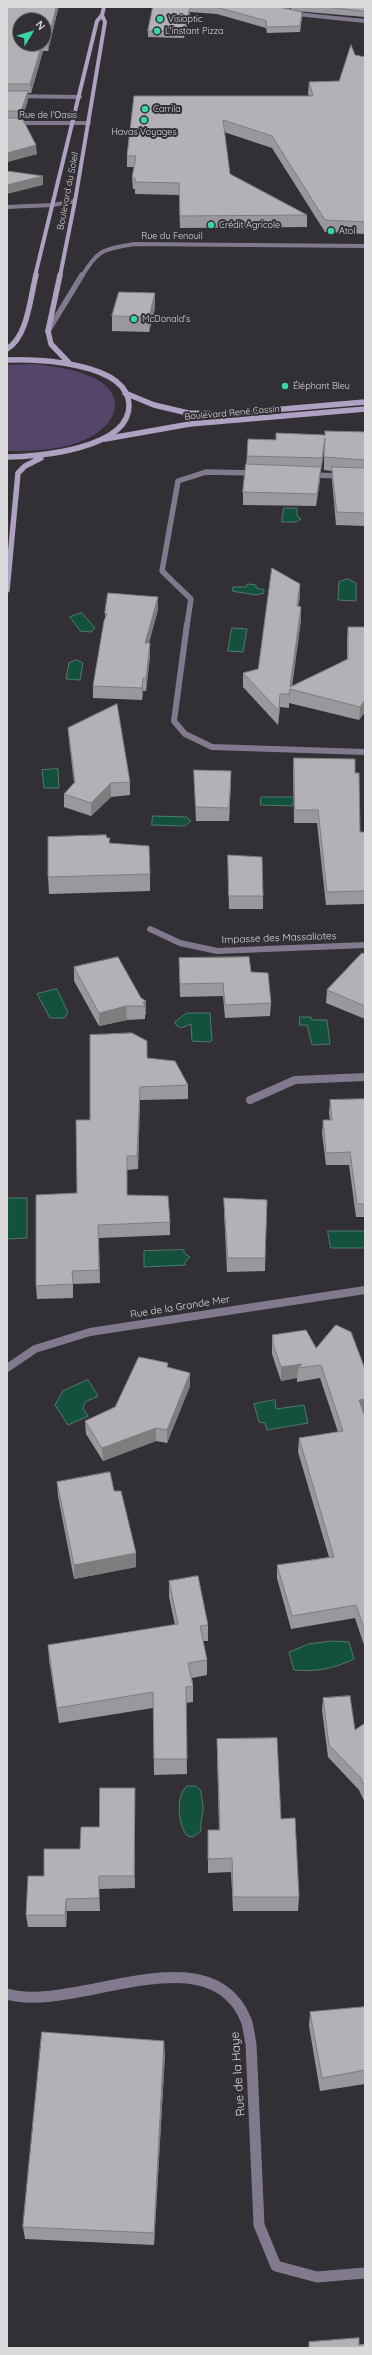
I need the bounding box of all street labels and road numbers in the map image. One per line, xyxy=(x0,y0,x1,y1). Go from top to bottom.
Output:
street label: Rue de l'Oasis xyxy=(19,110,77,120)
street label: Boulevard du Soleil xyxy=(55,151,81,231)
street label: Rue du Fenouil xyxy=(141,231,203,241)
street label: Boulevard René Cassin xyxy=(184,403,280,423)
street label: Impasse des Massaliotes xyxy=(222,930,336,946)
street label: Rue de la Grande Mer xyxy=(129,1293,231,1321)
street label: Rue de la Haye xyxy=(228,2031,248,2117)

